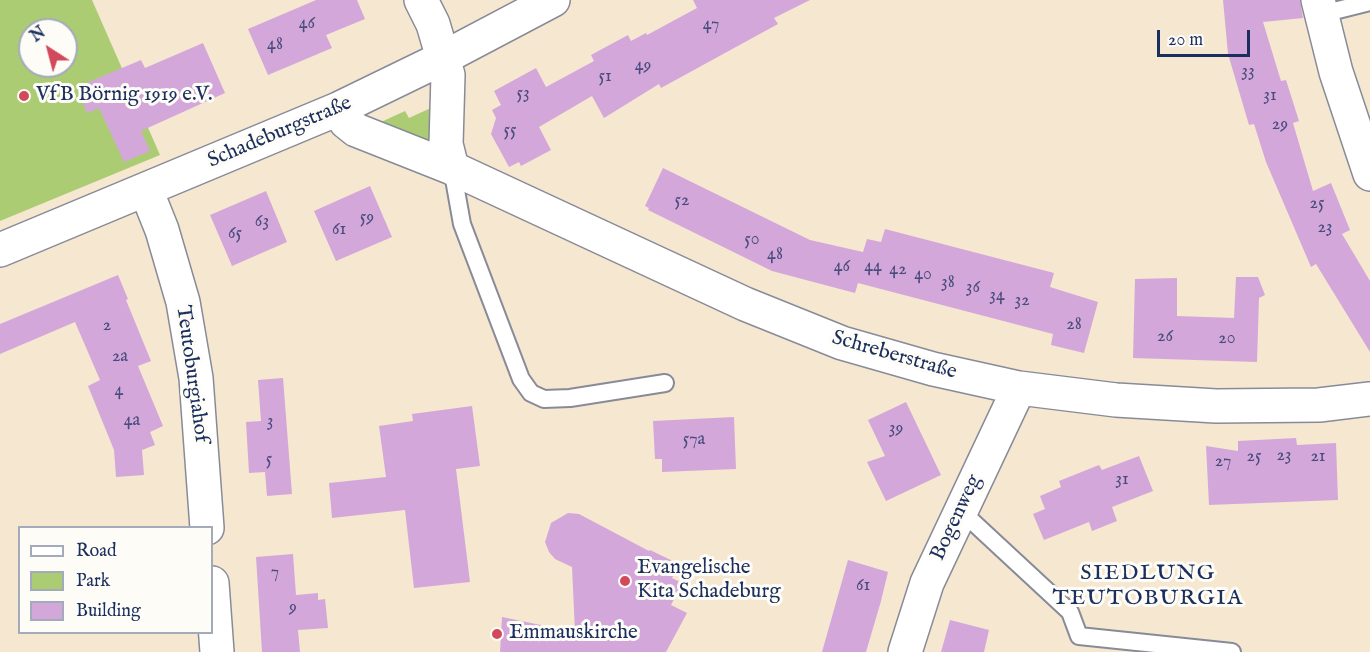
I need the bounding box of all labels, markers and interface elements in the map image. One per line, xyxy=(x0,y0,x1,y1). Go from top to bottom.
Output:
house number: 46 xyxy=(299,13,315,35)
house number: 47 xyxy=(703,14,719,36)
north arrow xyxy=(18,18,78,78)
scale bar xyxy=(1160,18,1253,56)
text: N xyxy=(27,23,50,47)
text: 20 m xyxy=(1168,29,1203,52)
house number: 48 xyxy=(267,34,283,56)
house number: 49 xyxy=(635,55,651,77)
house number: 33 xyxy=(1241,61,1255,83)
house number: 51 xyxy=(598,66,612,88)
place label: VfB Börnig 1919 e.V. xyxy=(36,83,212,109)
house number: 53 xyxy=(516,83,530,105)
house number: 31 xyxy=(1263,85,1277,107)
marker: VfB Börnig 1919 e.V. xyxy=(17,89,31,103)
street label: Schadeburgstraße xyxy=(204,91,356,175)
house number: 29 xyxy=(1272,114,1288,136)
house number: 55 xyxy=(503,120,517,142)
house number: 52 xyxy=(675,190,689,212)
house number: 25 xyxy=(1310,193,1324,215)
house number: 59 xyxy=(360,207,374,229)
house number: 63 xyxy=(255,211,269,233)
house number: 23 xyxy=(1317,217,1333,239)
house number: 61 xyxy=(332,219,346,241)
house number: 65 xyxy=(228,223,242,245)
house number: 50 xyxy=(744,229,760,251)
house number: 48 xyxy=(767,244,783,266)
house number: 46 xyxy=(834,256,850,278)
house number: 44 xyxy=(864,256,882,278)
house number: 42 xyxy=(889,259,907,281)
house number: 40 xyxy=(914,264,932,286)
house number: 38 xyxy=(941,272,955,294)
house number: 36 xyxy=(966,277,980,299)
house number: 34 xyxy=(989,285,1005,307)
house number: 32 xyxy=(1014,290,1030,312)
street label: Teutoburgiahof xyxy=(169,304,213,444)
house number: 28 xyxy=(1066,314,1082,336)
house number: 2 xyxy=(103,315,111,337)
street label: Schreberstraße xyxy=(829,326,959,386)
house number: 26 xyxy=(1157,326,1173,348)
house number: 20 xyxy=(1218,328,1236,350)
house number: 2a xyxy=(112,346,128,368)
house number: 4 xyxy=(115,380,123,402)
house number: 4a xyxy=(124,410,140,432)
house number: 3 xyxy=(267,411,273,433)
house number: 39 xyxy=(889,418,903,440)
house number: 57a xyxy=(683,429,705,451)
house number: 23 xyxy=(1276,445,1292,467)
house number: 25 xyxy=(1247,446,1261,468)
house number: 21 xyxy=(1310,446,1326,468)
house number: 5 xyxy=(266,449,272,471)
house number: 27 xyxy=(1215,451,1231,473)
house number: 31 xyxy=(1115,469,1129,491)
street label: Bogenweg xyxy=(926,471,988,565)
legend xyxy=(18,526,213,634)
text: Road xyxy=(76,540,117,563)
place label: Evangelische Kita Schadeburg xyxy=(637,556,781,606)
district label: SIEDLUNG TEUTOBURGIA xyxy=(1052,561,1244,612)
house number: 7 xyxy=(271,562,279,584)
text: Park xyxy=(76,570,110,593)
marker: Evangelische Kita Schadeburg xyxy=(618,574,632,588)
house number: 61 xyxy=(856,575,870,597)
house number: 9 xyxy=(289,597,297,619)
text: Building xyxy=(76,600,141,623)
place label: Emmauskirche xyxy=(509,621,638,647)
marker: Emmauskirche xyxy=(490,627,504,641)

